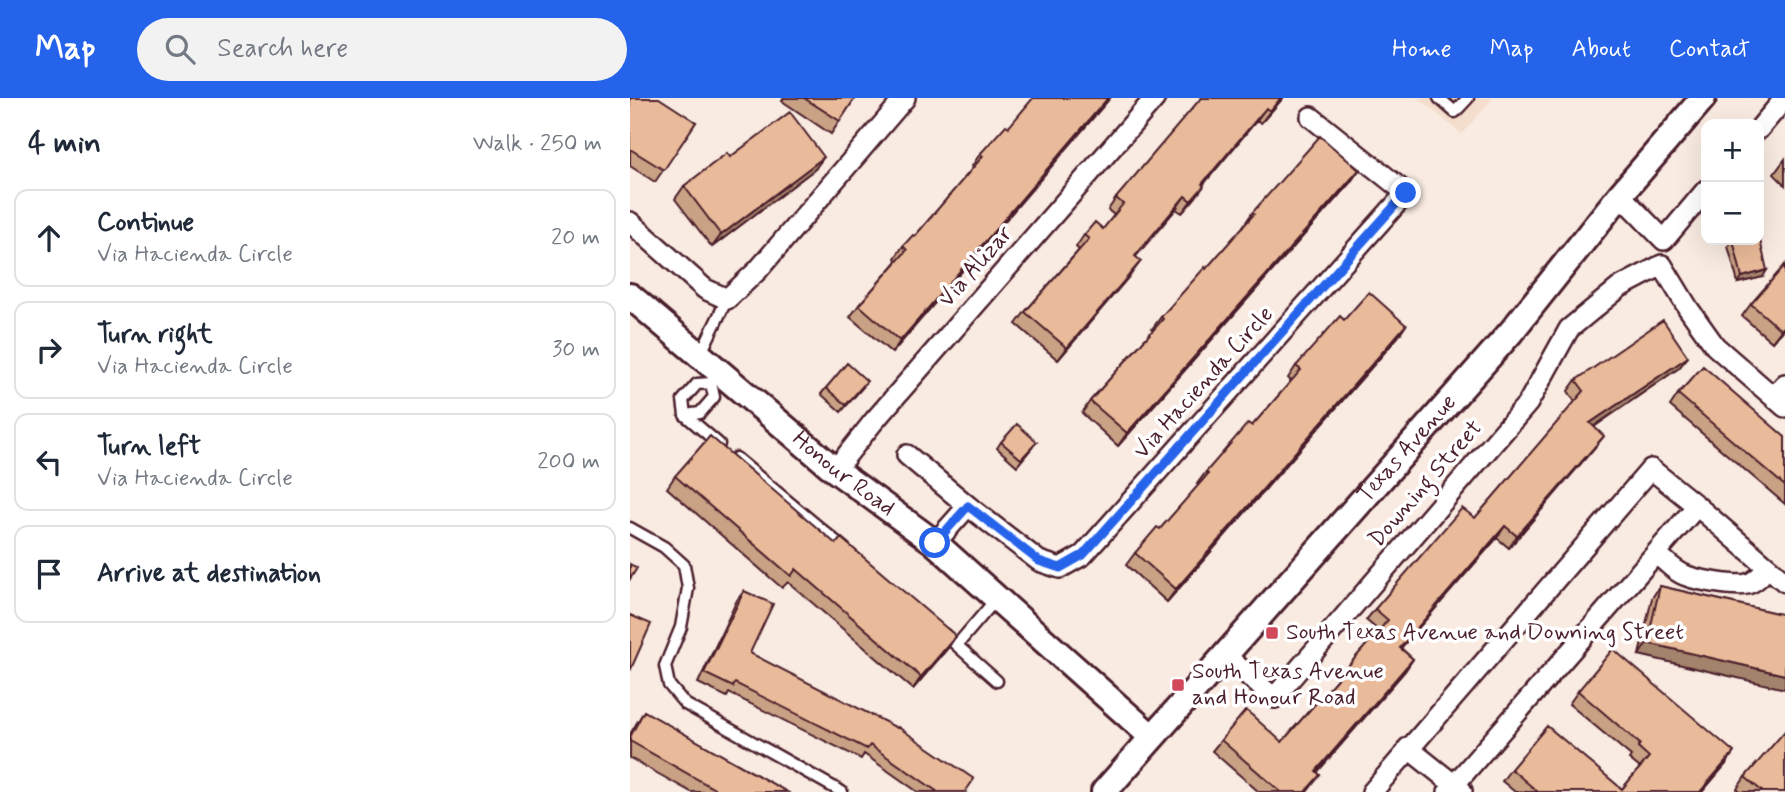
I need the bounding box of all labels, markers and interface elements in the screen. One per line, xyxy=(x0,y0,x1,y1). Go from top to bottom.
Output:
search box xyxy=(137,18,627,81)
text: Map xyxy=(35,27,95,71)
icon: search xyxy=(161,30,199,68)
text: Search here xyxy=(217,32,348,66)
text: Home xyxy=(1392,34,1452,65)
text: Map xyxy=(1490,34,1534,65)
text: About xyxy=(1572,34,1631,65)
text: Contact xyxy=(1669,34,1750,65)
map controls xyxy=(1701,119,1764,245)
button: + xyxy=(1701,119,1764,182)
text: 4 min xyxy=(28,124,101,163)
text: Walk · 250 m xyxy=(473,129,602,159)
route end xyxy=(1390,177,1421,208)
button: − xyxy=(1701,182,1764,245)
text: Continue xyxy=(97,206,194,240)
icon: ahead xyxy=(30,219,68,257)
street label: Via Alizar xyxy=(932,220,1020,314)
text: 20 m xyxy=(551,223,600,253)
text: Via Hacienda Circle xyxy=(97,240,293,270)
street label: Via Hacienda Circle xyxy=(1127,300,1281,466)
text: Turn right xyxy=(97,318,213,352)
icon: right xyxy=(30,331,68,369)
text: 30 m xyxy=(552,335,600,365)
text: Via Hacienda Circle xyxy=(97,352,293,382)
street label: Texas Avenue xyxy=(1351,388,1464,510)
street label: Downing Street xyxy=(1362,414,1491,555)
street label: Honour Road xyxy=(785,425,901,524)
text: Turn left xyxy=(97,430,201,464)
icon: left xyxy=(30,443,68,481)
text: 200 m xyxy=(537,447,600,477)
text: Via Hacienda Circle xyxy=(97,464,293,494)
route start xyxy=(919,527,950,558)
icon: arrive xyxy=(30,555,68,593)
text: Arrive at destination xyxy=(97,557,321,591)
place label: South Texas Avenue and Downing Street xyxy=(1286,618,1684,648)
marker: South Texas Avenue and Downing Street xyxy=(1264,625,1280,641)
place label: South Texas Avenue and Honour Road xyxy=(1192,657,1384,713)
marker: South Texas Avenue and Honour Road xyxy=(1170,677,1186,693)

